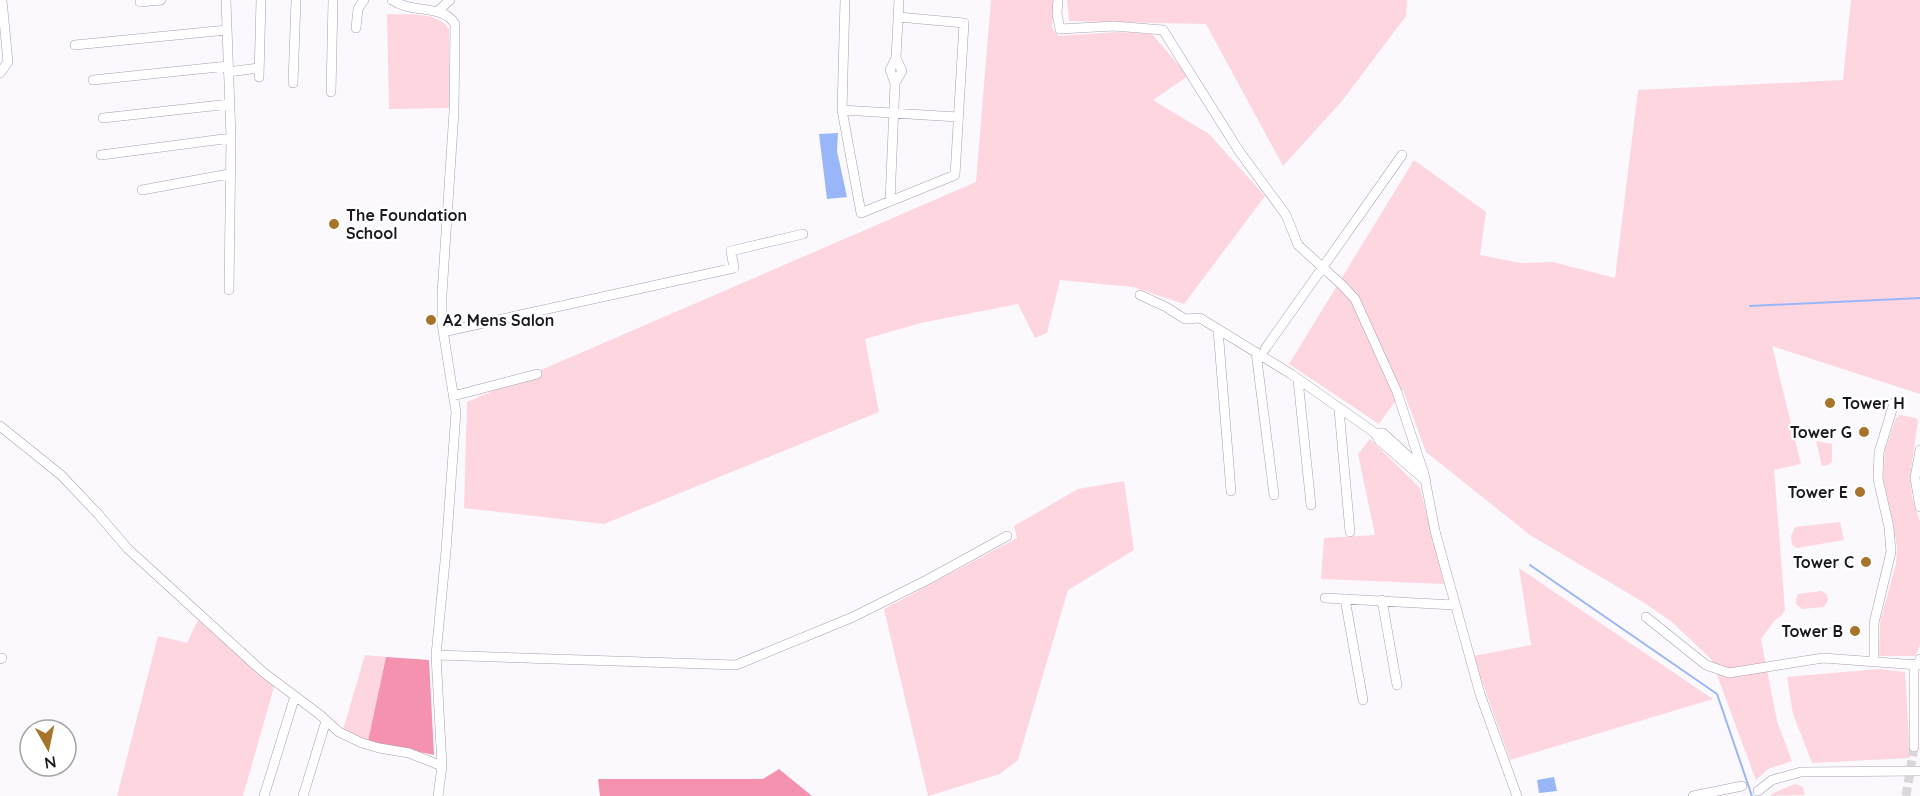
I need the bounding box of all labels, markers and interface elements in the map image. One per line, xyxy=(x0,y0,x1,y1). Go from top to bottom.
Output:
place label: The Foundation School xyxy=(346,205,467,243)
marker: The Foundation School xyxy=(327,217,341,231)
place label: A2 Mens Salon xyxy=(443,310,554,330)
marker: A2 Mens Salon xyxy=(424,313,438,327)
place label: Tower H xyxy=(1842,393,1905,413)
marker: Tower H xyxy=(1823,396,1837,410)
place label: Tower G xyxy=(1790,422,1852,442)
marker: Tower G xyxy=(1857,425,1871,439)
place label: Tower E xyxy=(1788,482,1848,502)
marker: Tower E xyxy=(1853,485,1867,499)
place label: Tower C xyxy=(1793,552,1854,572)
marker: Tower C xyxy=(1859,555,1873,569)
place label: Tower B xyxy=(1781,621,1843,641)
marker: Tower B xyxy=(1848,624,1862,638)
north arrow xyxy=(18,718,78,778)
text: N xyxy=(43,752,58,774)

